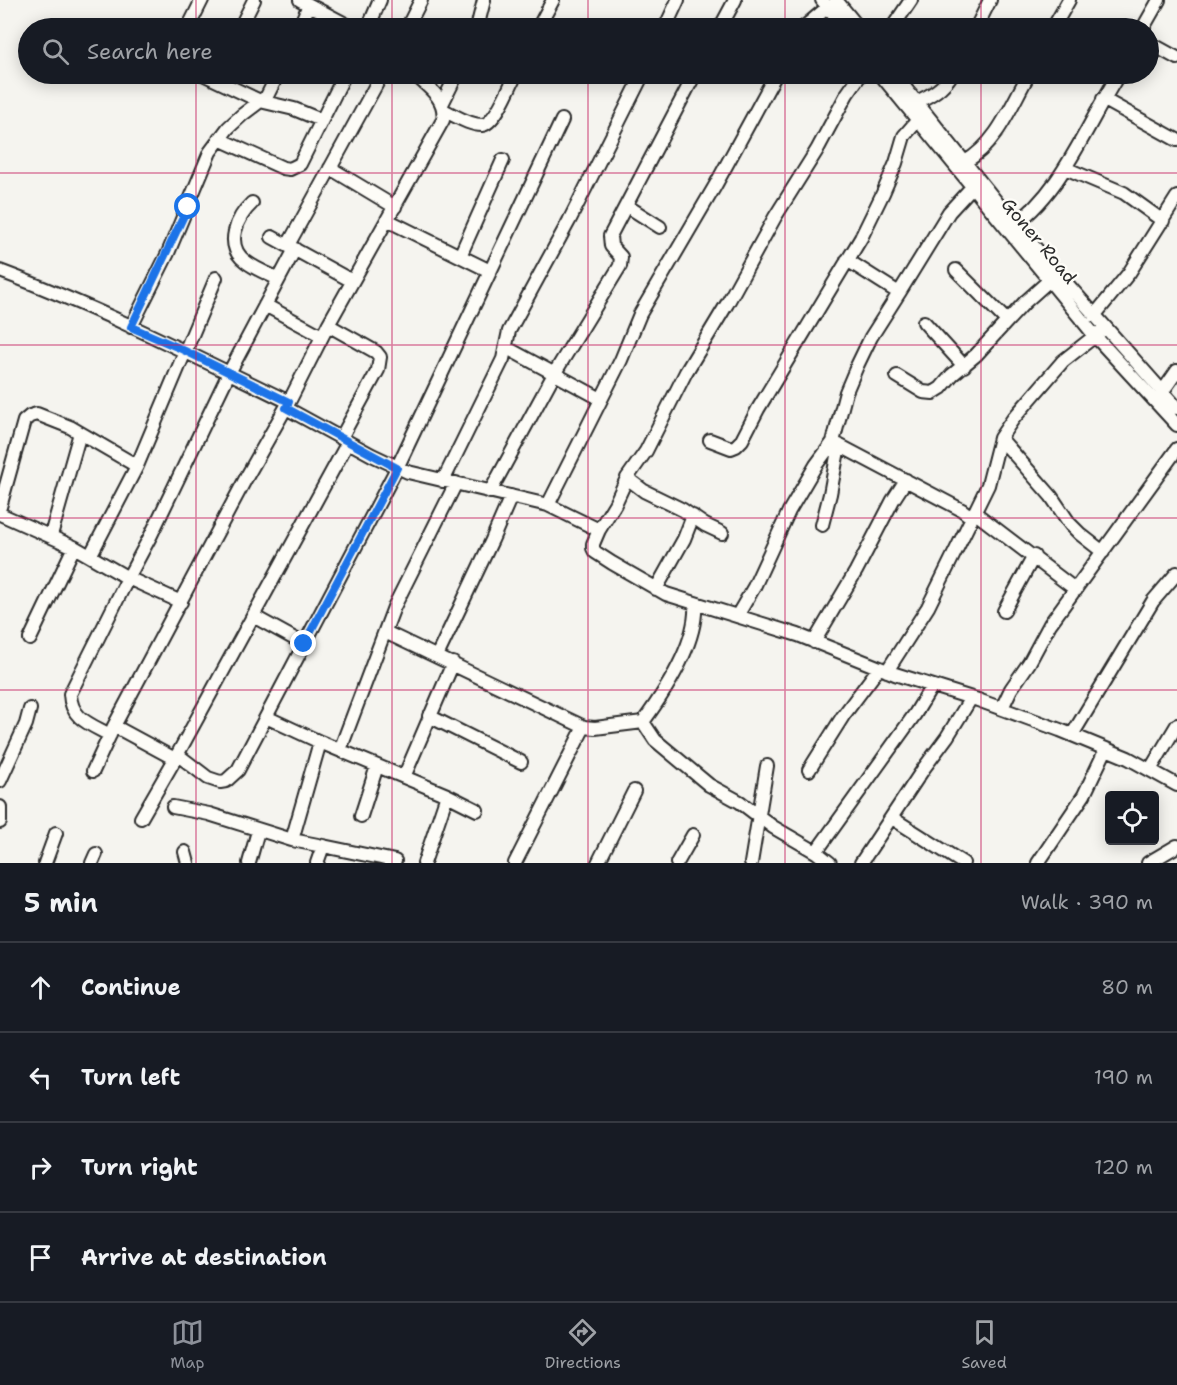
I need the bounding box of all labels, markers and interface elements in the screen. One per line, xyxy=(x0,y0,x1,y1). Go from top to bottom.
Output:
search box xyxy=(18,18,1159,84)
icon: search xyxy=(39,35,72,68)
text: Search here xyxy=(87,37,213,66)
route start xyxy=(174,193,200,219)
street label: Goner Road xyxy=(996,193,1082,289)
route end xyxy=(290,630,316,656)
map controls xyxy=(1105,791,1159,845)
button: locate xyxy=(1105,791,1159,845)
text: 5 min xyxy=(24,885,98,920)
text: Walk · 390 m xyxy=(1021,889,1153,915)
icon: ahead xyxy=(24,971,57,1004)
text: Continue xyxy=(81,973,181,1002)
text: 80 m xyxy=(1101,974,1153,1000)
icon: left xyxy=(24,1061,57,1094)
text: Turn left xyxy=(81,1063,180,1092)
text: 190 m xyxy=(1094,1064,1153,1090)
icon: right xyxy=(24,1151,57,1184)
text: Turn right xyxy=(81,1153,198,1182)
text: 120 m xyxy=(1094,1154,1153,1180)
icon: arrive xyxy=(24,1241,57,1274)
text: Arrive at destination xyxy=(81,1243,327,1272)
tab: Map xyxy=(170,1316,204,1373)
tab: Directions xyxy=(545,1316,621,1373)
tab: Saved xyxy=(961,1316,1007,1373)

